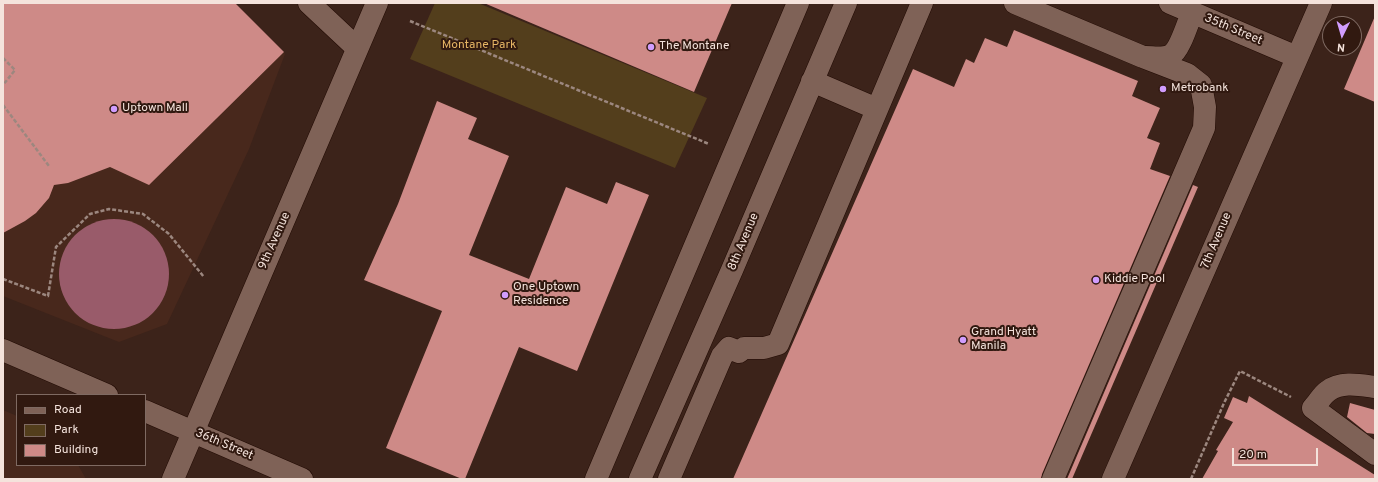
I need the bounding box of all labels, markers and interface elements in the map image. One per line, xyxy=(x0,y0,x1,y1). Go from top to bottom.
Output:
street label: 35th Street xyxy=(1202,11,1264,49)
north arrow xyxy=(1322,16,1362,56)
park label: Montane Park xyxy=(442,39,516,53)
place label: The Montane xyxy=(659,40,729,54)
text: N xyxy=(1336,40,1346,54)
marker: The Montane xyxy=(646,42,656,52)
place label: Metrobank xyxy=(1171,82,1229,96)
marker: Metrobank xyxy=(1158,84,1168,94)
place label: Uptown Mall xyxy=(122,102,188,116)
marker: Uptown Mall xyxy=(109,104,119,114)
street label: 9th Avenue xyxy=(256,210,294,272)
street label: 8th Avenue xyxy=(725,211,763,273)
street label: 7th Avenue xyxy=(1199,211,1235,271)
place label: Kiddie Pool xyxy=(1104,273,1165,287)
marker: Kiddie Pool xyxy=(1091,275,1101,285)
place label: One Uptown Residence xyxy=(513,281,579,309)
marker: One Uptown Residence xyxy=(500,290,510,300)
place label: Grand Hyatt Manila xyxy=(971,326,1036,354)
marker: Grand Hyatt Manila xyxy=(958,335,968,345)
legend xyxy=(16,394,146,466)
text: Road xyxy=(54,402,82,418)
text: Park xyxy=(54,422,79,438)
street label: 36th Street xyxy=(193,426,255,464)
scale bar xyxy=(1234,440,1320,466)
text: Building xyxy=(54,442,98,458)
text: 20 m xyxy=(1239,447,1267,463)

